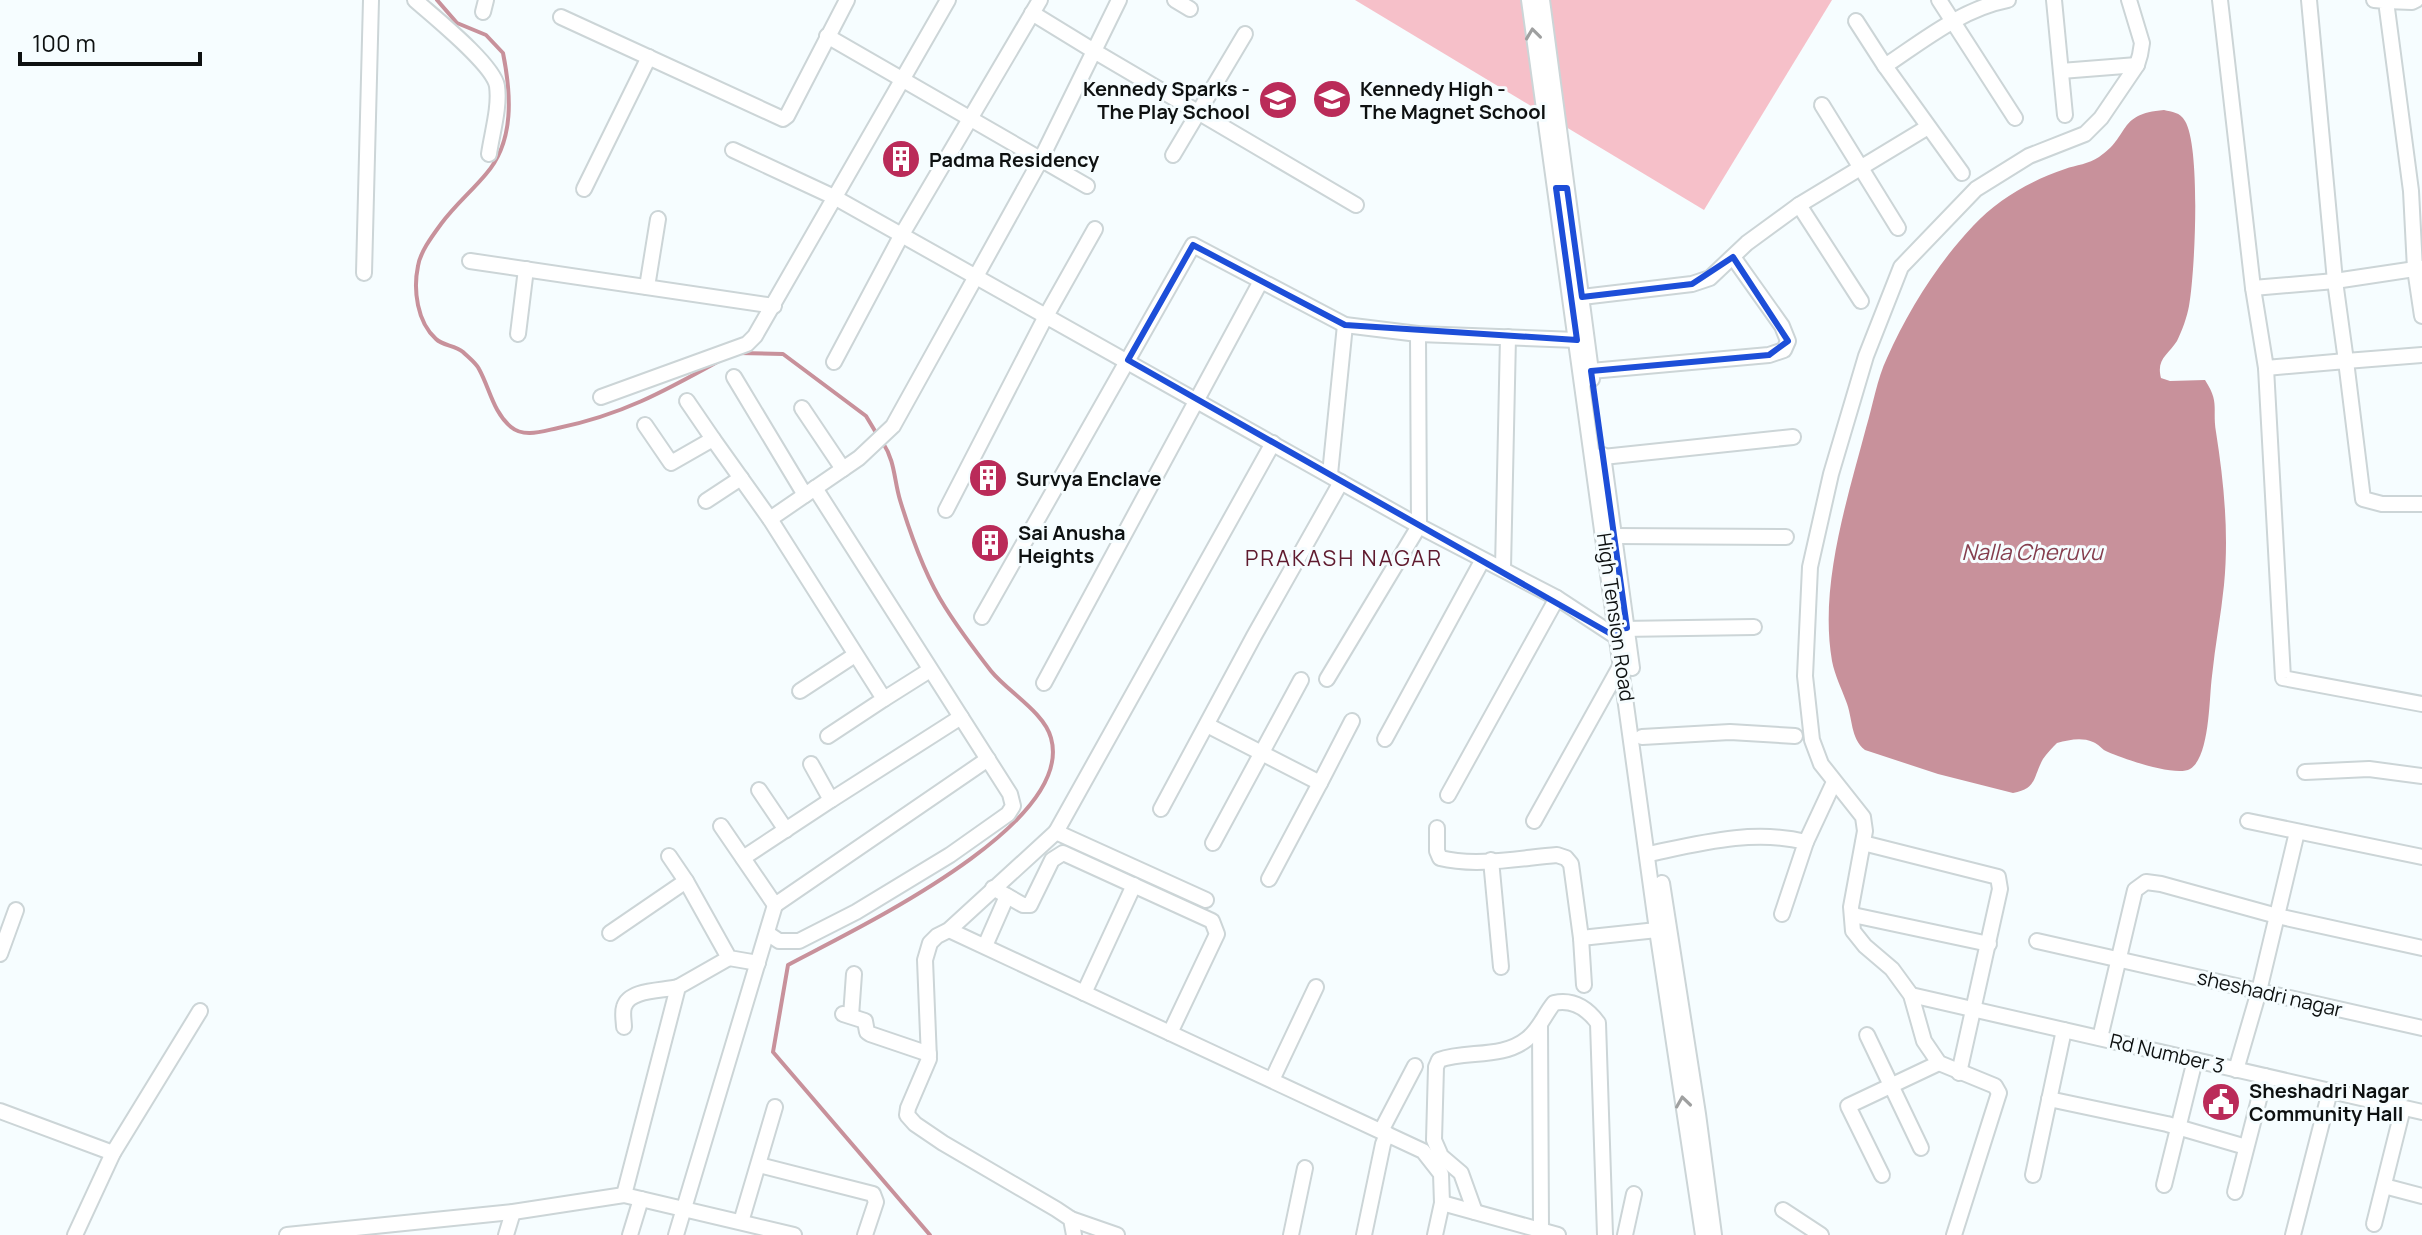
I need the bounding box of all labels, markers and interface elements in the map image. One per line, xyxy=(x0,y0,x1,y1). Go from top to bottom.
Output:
scale bar xyxy=(20,16,200,66)
text: 100 m xyxy=(32,26,96,59)
one-way arrow xyxy=(1525,27,1542,41)
place label: Kennedy Sparks - The Play School xyxy=(1083,75,1250,125)
place label: Kennedy High - The Magnet School xyxy=(1360,75,1546,125)
school or university icon: Kennedy High - The Magnet School xyxy=(1311,78,1353,120)
school or university icon: Kennedy Sparks - The Play School xyxy=(1257,79,1299,121)
building icon: Padma Residency xyxy=(880,138,922,180)
place label: Padma Residency xyxy=(929,146,1100,173)
building icon: Survya Enclave xyxy=(967,457,1009,499)
place label: Survya Enclave xyxy=(1016,465,1162,492)
place label: Sai Anusha Heights xyxy=(1018,519,1126,569)
building icon: Sai Anusha Heights xyxy=(969,522,1011,564)
street label: High Tension Road xyxy=(1591,531,1641,703)
water label: Nalla Cheruvu xyxy=(1961,537,2104,567)
district label: PRAKASH NAGAR xyxy=(1245,543,1443,573)
street label: sheshadri nagar xyxy=(2195,963,2345,1023)
street label: Rd Number 3 xyxy=(2107,1027,2227,1079)
place label: Sheshadri Nagar Community Hall xyxy=(2249,1077,2409,1127)
public building icon: Sheshadri Nagar Community Hall xyxy=(2200,1081,2242,1123)
one-way arrow xyxy=(1675,1096,1692,1109)

